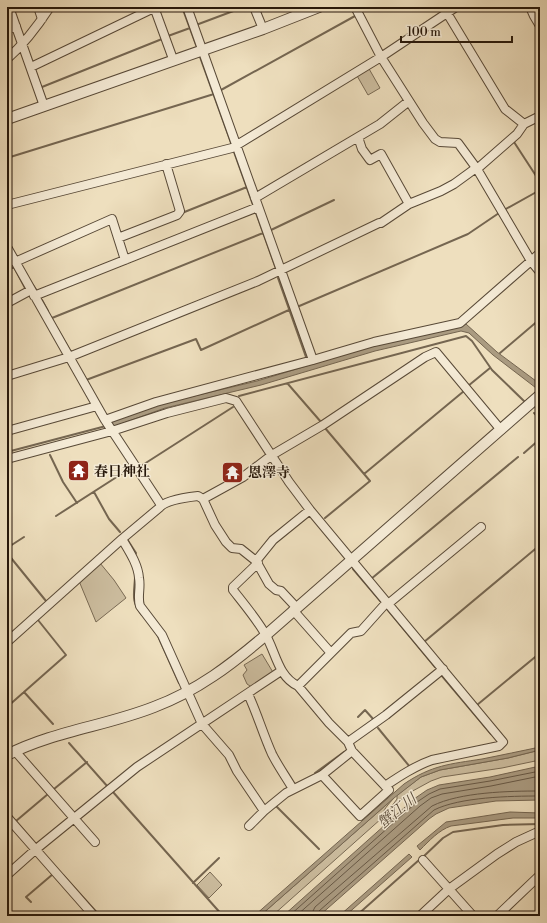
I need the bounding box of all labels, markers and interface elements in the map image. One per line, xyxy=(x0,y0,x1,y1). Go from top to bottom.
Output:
scale bar xyxy=(401,18,512,44)
text: 100 m xyxy=(407,25,441,40)
temple icon: 春日神社 xyxy=(66,458,92,484)
temple icon: 恩澤寺 xyxy=(219,459,245,485)
place label: 春日神社 xyxy=(94,463,150,481)
place label: 恩澤寺 xyxy=(248,464,290,482)
water label: 蟹江川 xyxy=(374,789,422,833)

